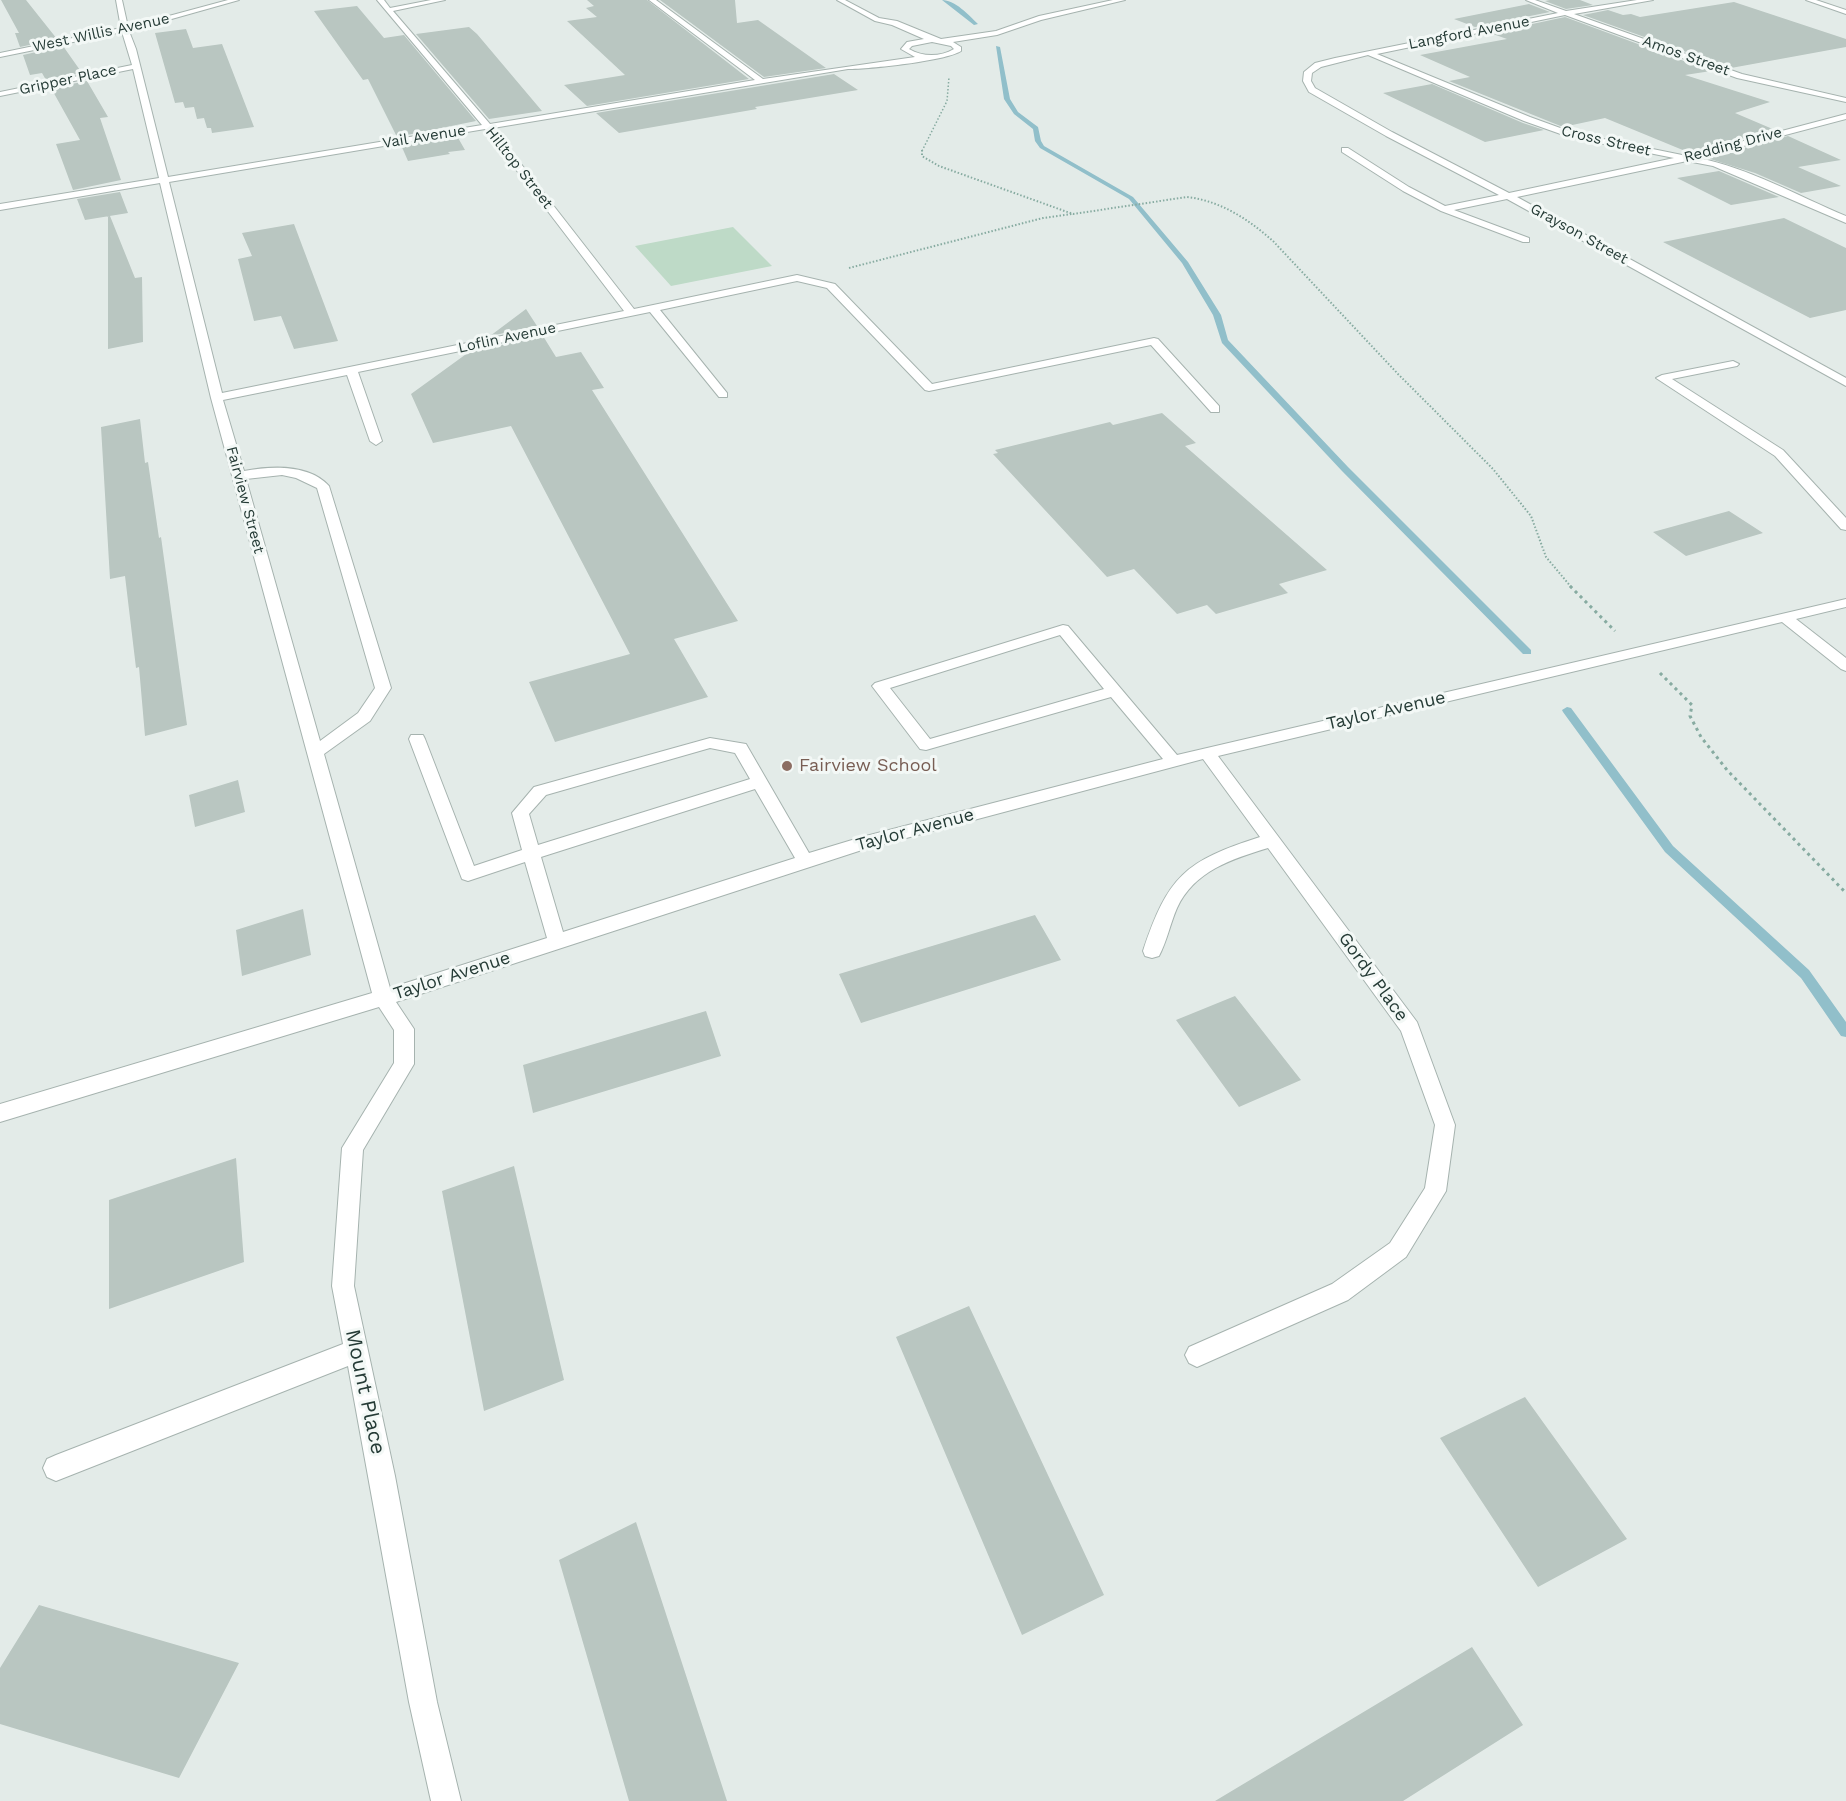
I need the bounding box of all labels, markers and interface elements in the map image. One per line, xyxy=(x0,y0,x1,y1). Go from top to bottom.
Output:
street label: West Willis Avenue xyxy=(31,10,171,56)
street label: Langford Avenue xyxy=(1407,12,1531,54)
street label: Amos Street xyxy=(1640,32,1732,80)
street label: Gripper Place xyxy=(18,61,118,99)
street label: Vail Avenue xyxy=(381,122,467,152)
street label: Cross Street xyxy=(1560,122,1652,160)
street label: Redding Drive xyxy=(1682,123,1784,167)
street label: Hilltop Street xyxy=(481,124,557,212)
street label: Grayson Street xyxy=(1527,200,1631,268)
street label: Loflin Avenue xyxy=(456,319,558,357)
street label: Fairview Street xyxy=(222,445,268,555)
street label: Taylor Avenue xyxy=(1324,687,1448,735)
place label: Fairview School xyxy=(799,755,937,777)
marker: Fairview School xyxy=(780,759,794,773)
street label: Taylor Avenue xyxy=(854,804,976,856)
street label: Gordy Place xyxy=(1333,928,1413,1026)
street label: Taylor Avenue xyxy=(391,947,513,1005)
street label: Mount Place xyxy=(339,1327,391,1457)

